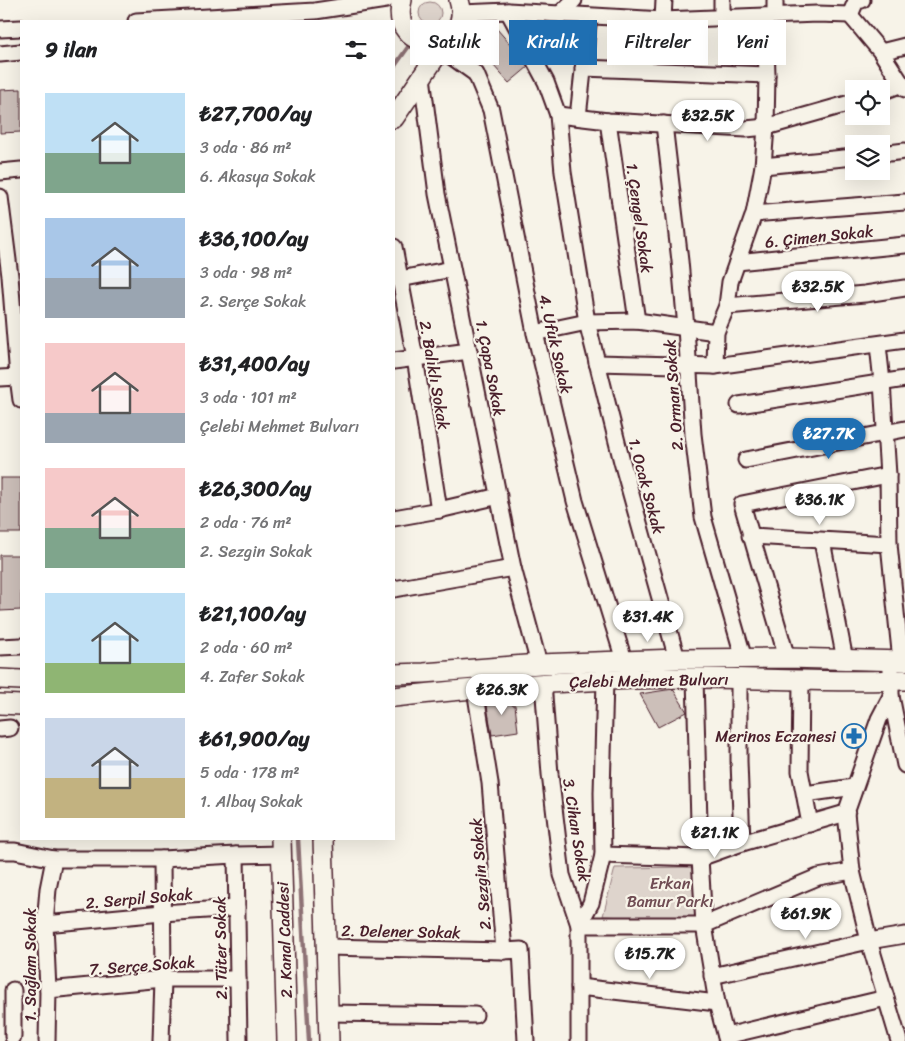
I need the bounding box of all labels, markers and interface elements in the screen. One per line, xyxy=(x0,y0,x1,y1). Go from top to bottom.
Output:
chip: Satılık xyxy=(410,20,499,65)
chip: Kiralık xyxy=(509,20,597,65)
chip: Filtreler xyxy=(607,20,708,65)
chip: Yeni xyxy=(718,20,786,65)
text: 9 ilan xyxy=(45,31,97,69)
icon: filters xyxy=(342,36,370,64)
map controls xyxy=(845,80,890,180)
button: locate xyxy=(845,80,890,125)
text: ₺27,700/ay xyxy=(200,95,312,133)
pin: ₺32.5K xyxy=(667,100,749,142)
text: ₺32.5K xyxy=(682,101,734,130)
icon: home xyxy=(85,113,145,173)
text: 3 oda · 86 m² xyxy=(200,133,292,162)
button: layers xyxy=(845,135,890,180)
street label: 1. Çengel Sokak xyxy=(617,161,662,275)
text: 6. Akasya Sokak xyxy=(200,162,316,191)
street label: 6. Çimen Sokak xyxy=(763,216,875,257)
text: ₺36,100/ay xyxy=(200,220,308,258)
icon: home xyxy=(85,238,145,298)
text: 3 oda · 98 m² xyxy=(200,258,292,287)
pin: ₺32.5K xyxy=(777,270,859,313)
text: ₺32.5K xyxy=(792,272,844,301)
text: 2. Serçe Sokak xyxy=(200,287,306,316)
street label: 4. Ufuk Sokak xyxy=(530,292,581,397)
street label: 1. Çapa Sokak xyxy=(467,317,514,419)
street label: 2. Balıklı Sokak xyxy=(411,318,458,432)
street label: 2. Orman Sokak xyxy=(655,338,692,452)
text: ₺31,400/ay xyxy=(200,345,309,383)
icon: home xyxy=(85,363,145,423)
text: 3 oda · 101 m² xyxy=(200,383,297,412)
text: Çelebi Mehmet Bulvarı xyxy=(200,412,359,441)
pin: ₺27.7K xyxy=(788,418,870,460)
text: ₺27.7K xyxy=(804,419,854,448)
street label: 1. Ocak Sokak xyxy=(620,435,673,538)
text: ₺26,300/ay xyxy=(200,470,311,508)
pin: ₺36.1K xyxy=(779,484,861,526)
text: ₺36.1K xyxy=(796,485,844,514)
icon: home xyxy=(85,488,145,548)
text: 2 oda · 76 m² xyxy=(200,508,292,537)
text: 2. Sezgin Sokak xyxy=(200,537,312,566)
text: ₺21,100/ay xyxy=(200,595,306,633)
pin: ₺31.4K xyxy=(607,600,689,643)
text: ₺31.4K xyxy=(623,602,673,631)
icon: home xyxy=(85,613,145,673)
text: 2 oda · 60 m² xyxy=(200,633,293,662)
text: 4. Zafer Sokak xyxy=(200,662,305,691)
street label: Çelebi Mehmet Bulvarı xyxy=(569,665,729,696)
pin: ₺26.3K xyxy=(461,674,543,716)
text: ₺26.3K xyxy=(477,675,527,704)
text: ₺61,900/ay xyxy=(200,720,309,758)
place label: Merinos Eczanesi xyxy=(715,722,837,751)
pharmacy icon: Merinos Eczanesi xyxy=(841,723,867,749)
icon: home xyxy=(85,738,145,798)
text: 5 oda · 178 m² xyxy=(200,758,300,787)
street label: 3. Cihan Sokak xyxy=(554,776,599,884)
text: 1. Albay Sokak xyxy=(200,787,303,816)
street label: 2. Sezgin Sokak xyxy=(461,816,500,931)
pin: ₺21.1K xyxy=(674,816,756,859)
text: ₺21.1K xyxy=(692,818,738,847)
park label: Erkan Bamur Parkı xyxy=(627,869,713,916)
street label: 2. Serpil Sokak xyxy=(84,879,194,918)
street label: 2. Kanal Caddesi xyxy=(268,881,301,999)
street label: 2. Tüter Sokak xyxy=(205,896,236,1000)
pin: ₺61.9K xyxy=(765,898,847,940)
text: ₺61.9K xyxy=(781,899,831,928)
street label: 1. Sağlam Sokak xyxy=(16,907,45,1022)
street label: 2. Delener Sokak xyxy=(341,916,461,947)
pin: ₺15.7K xyxy=(609,938,691,980)
text: ₺15.7K xyxy=(625,939,675,968)
street label: 7. Serçe Sokak xyxy=(88,947,196,984)

